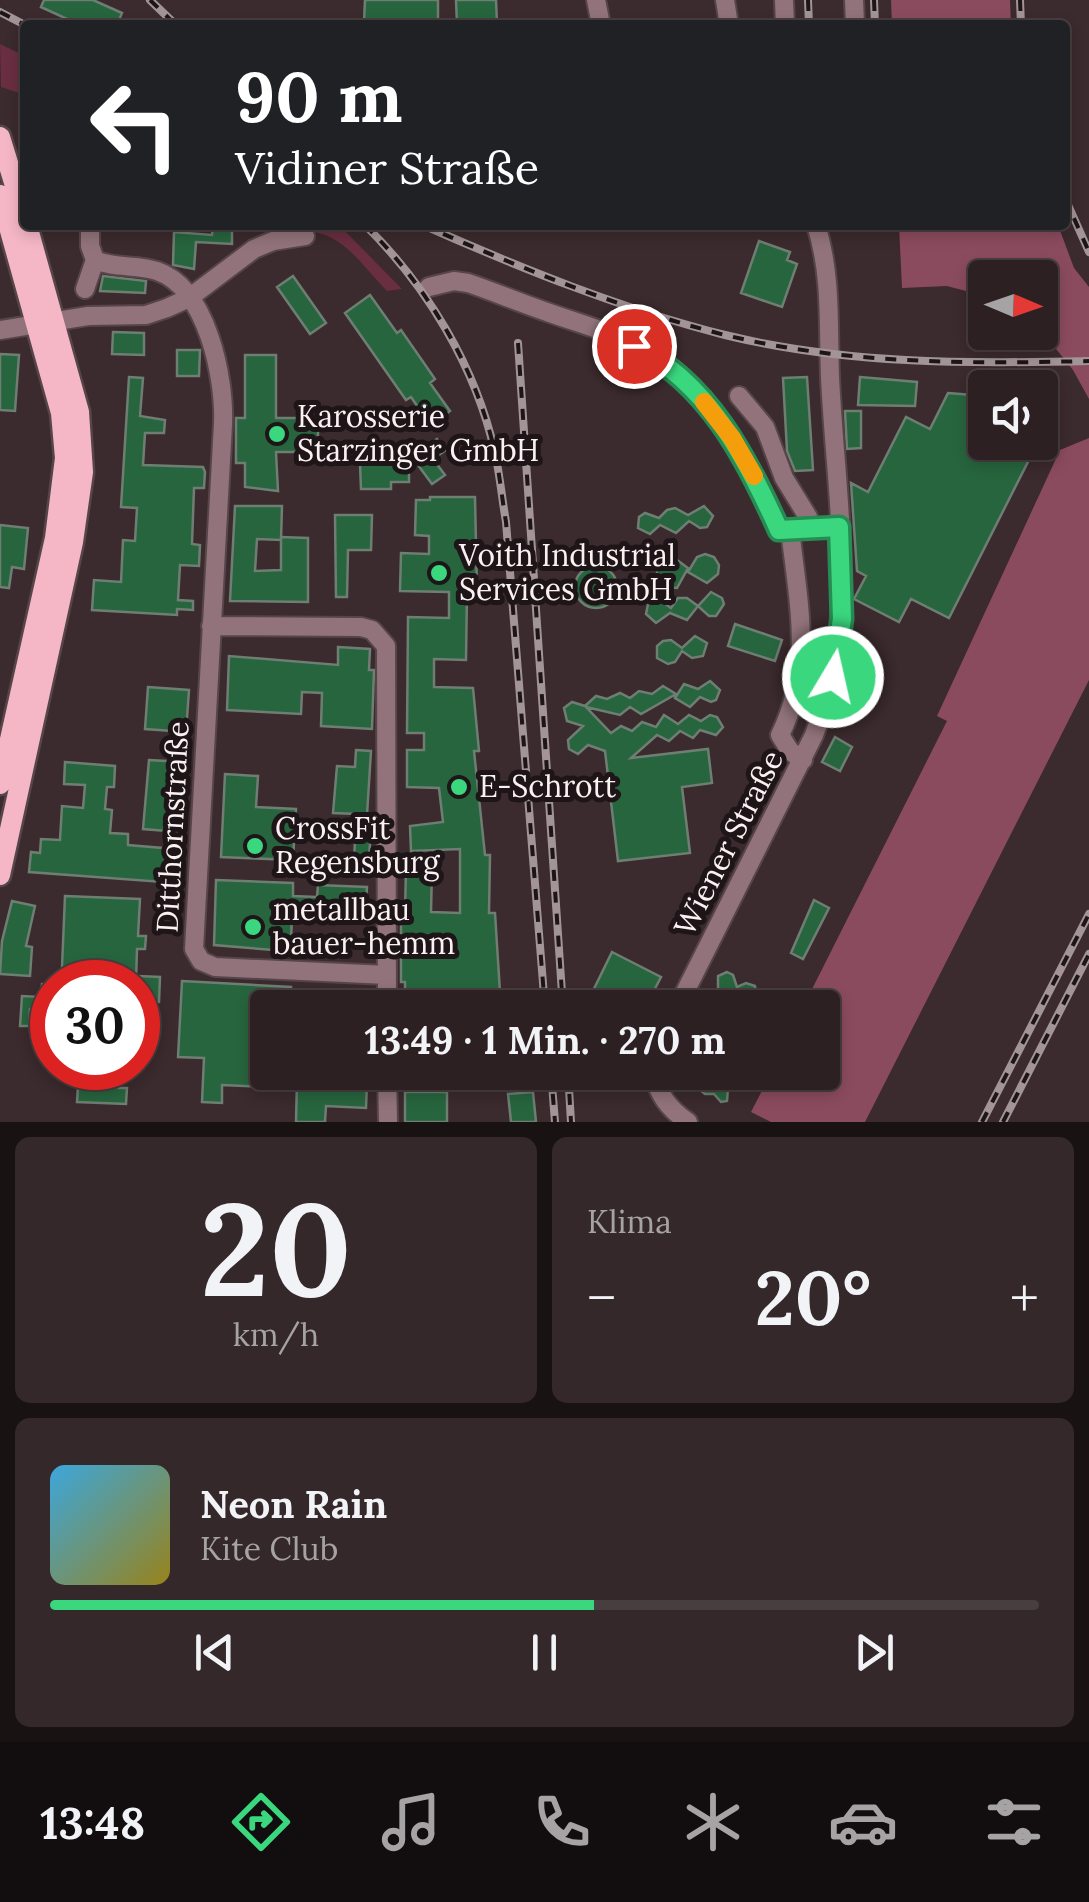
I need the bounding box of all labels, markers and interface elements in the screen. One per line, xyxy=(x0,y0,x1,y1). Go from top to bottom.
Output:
text: 90 m xyxy=(235,52,403,141)
icon: left xyxy=(70,60,200,190)
text: Vidiner Straße xyxy=(235,139,539,196)
north arrow xyxy=(968,260,1058,350)
map controls xyxy=(968,260,1058,460)
pin xyxy=(592,304,677,389)
icon: arrive xyxy=(607,319,662,374)
button: sound xyxy=(968,370,1058,460)
place label: Karosserie Starzinger GmbH xyxy=(297,397,539,470)
marker: Karosserie Starzinger GmbH xyxy=(266,423,288,445)
place label: Voith Industrial Services GmbH xyxy=(458,536,676,608)
marker: Voith Industrial Services GmbH xyxy=(428,562,450,584)
position arrow xyxy=(781,625,885,729)
street label: Ditthornstraße xyxy=(147,720,197,934)
street label: Wiener Straße xyxy=(665,744,791,942)
place label: E-Schrott xyxy=(479,767,616,805)
marker: E-Schrott xyxy=(448,776,470,798)
place label: CrossFit Regensburg xyxy=(275,809,441,882)
marker: CrossFit Regensburg xyxy=(244,835,266,857)
place label: metallbau bauer-hemm xyxy=(273,890,455,962)
marker: metallbau bauer-hemm xyxy=(242,916,264,938)
speed limit sign: 30 xyxy=(30,960,160,1090)
text: 13:49 · 1 Min. · 270 m xyxy=(365,1016,725,1064)
text: 20 xyxy=(200,1165,352,1332)
text: Klima xyxy=(587,1201,672,1242)
text: 20° xyxy=(755,1250,871,1346)
text: − xyxy=(587,1263,616,1333)
text: + xyxy=(1010,1263,1039,1333)
text: km/h xyxy=(233,1314,319,1355)
text: Neon Rain xyxy=(200,1480,387,1528)
text: Kite Club xyxy=(200,1528,338,1569)
icon: previous xyxy=(187,1625,242,1680)
icon: pause xyxy=(517,1625,572,1680)
icon: next xyxy=(847,1625,902,1680)
icon: directions xyxy=(226,1787,296,1857)
icon: music xyxy=(376,1787,446,1857)
icon: phone xyxy=(527,1787,597,1857)
icon: climate xyxy=(678,1787,748,1857)
icon: car xyxy=(828,1787,898,1857)
icon: filters xyxy=(979,1787,1049,1857)
text: 13:48 xyxy=(40,1794,145,1851)

